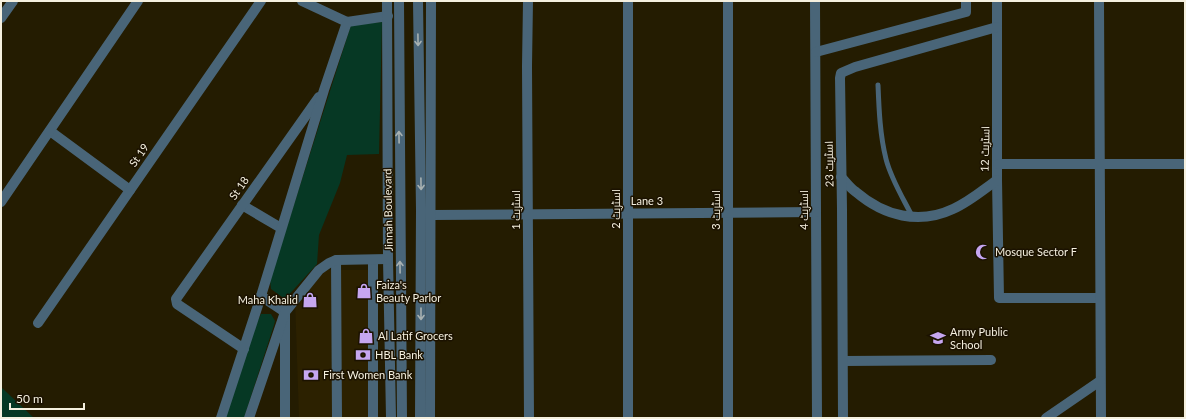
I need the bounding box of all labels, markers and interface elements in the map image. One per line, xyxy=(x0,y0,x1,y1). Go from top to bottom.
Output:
one-way arrow xyxy=(414,33,422,46)
street label: اسٹریٹ 12 xyxy=(978,126,992,172)
one-way arrow xyxy=(395,131,403,144)
street label: St 19 xyxy=(126,141,151,169)
street label: اسٹریٹ 23 xyxy=(822,141,836,187)
street label: Jinnah Boulevard xyxy=(380,169,395,251)
street label: St 18 xyxy=(226,174,251,202)
one-way arrow xyxy=(417,177,425,190)
street label: اسٹریٹ 2 xyxy=(609,189,623,229)
street label: اسٹریٹ 1 xyxy=(509,190,523,230)
street label: اسٹریٹ 3 xyxy=(709,190,723,230)
street label: اسٹریٹ 4 xyxy=(797,190,811,230)
street label: Lane 3 xyxy=(631,194,663,207)
mosque icon: Mosque Sector F xyxy=(974,243,992,261)
place label: Mosque Sector F xyxy=(995,245,1077,258)
one-way arrow xyxy=(396,261,404,274)
place label: Faiza's Beauty Parlor xyxy=(376,278,441,304)
shop icon: Faiza's Beauty Parlor xyxy=(355,282,373,300)
shop icon: Maha Khalid xyxy=(301,291,319,309)
place label: Maha Khalid xyxy=(238,293,298,306)
one-way arrow xyxy=(417,307,425,320)
place label: Army Public School xyxy=(950,325,1008,351)
shop icon: Al Latif Grocers xyxy=(357,327,375,345)
place label: Al Latif Grocers xyxy=(378,329,453,342)
school or university icon: Army Public School xyxy=(929,329,947,347)
bank icon: HBL Bank xyxy=(354,346,372,364)
place label: HBL Bank xyxy=(375,348,423,361)
bank icon: First Women Bank xyxy=(302,366,320,384)
place label: First Women Bank xyxy=(323,368,413,381)
scale bar xyxy=(10,385,84,411)
text: 50 m xyxy=(16,391,43,406)

